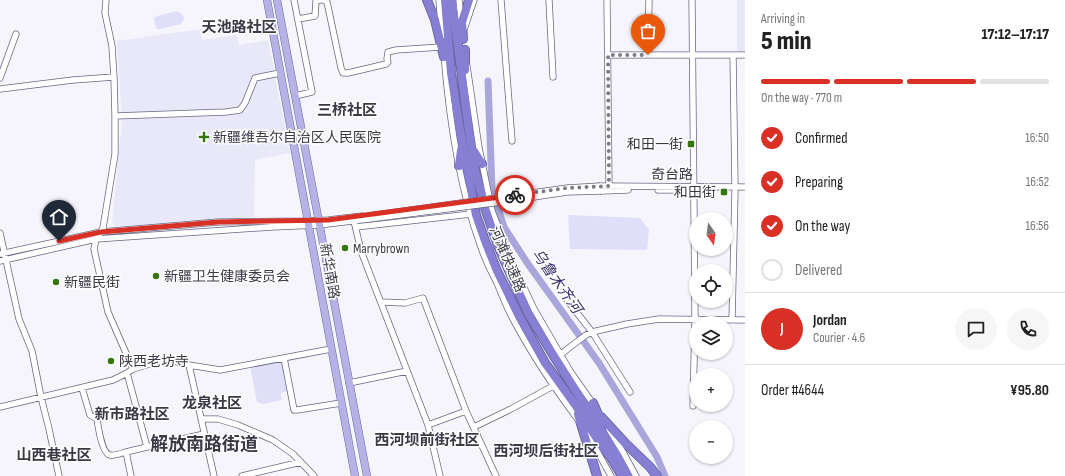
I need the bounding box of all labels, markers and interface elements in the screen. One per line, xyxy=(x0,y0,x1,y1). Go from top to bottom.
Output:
text: Arriving in xyxy=(761,11,805,27)
pin xyxy=(631,14,665,55)
district label: 天池路社区 xyxy=(201,18,277,37)
icon: bag xyxy=(637,20,659,42)
text: 17:12–17:17 xyxy=(982,25,1049,44)
text: 5 min xyxy=(761,26,812,57)
text: On the way · 770 m xyxy=(761,90,842,106)
district label: 三桥社区 xyxy=(317,101,377,120)
icon: check xyxy=(761,127,783,149)
place label: 新疆维吾尔自治区人民医院 xyxy=(213,129,381,146)
text: Confirmed xyxy=(795,129,848,148)
text: 16:50 xyxy=(1025,130,1049,146)
marker: 新疆维吾尔自治区人民医院 xyxy=(198,131,210,143)
place label: 和田一街 xyxy=(627,136,683,153)
marker: 和田一街 xyxy=(686,139,696,149)
street label: 奇台路 xyxy=(651,166,693,183)
icon: check xyxy=(761,171,783,193)
text: Preparing xyxy=(795,173,843,192)
text: 16:52 xyxy=(1026,174,1049,190)
courier xyxy=(495,175,535,215)
icon: bike xyxy=(504,184,526,206)
place label: 和田街 xyxy=(674,184,716,201)
marker: 和田街 xyxy=(719,187,729,197)
pin xyxy=(42,200,76,241)
icon: home xyxy=(48,206,70,228)
north arrow xyxy=(689,212,733,256)
map controls xyxy=(689,212,733,464)
icon: check xyxy=(761,215,783,237)
text: On the way xyxy=(795,217,850,236)
text: 16:56 xyxy=(1025,218,1049,234)
street label: 河滩快速路 xyxy=(486,224,529,295)
place label: Marrybrown xyxy=(353,240,409,257)
street label: 新华南路 xyxy=(316,242,343,300)
marker: Marrybrown xyxy=(340,243,350,253)
water label: 乌鲁木齐河 xyxy=(527,245,588,320)
text: Delivered xyxy=(795,261,842,280)
button: locate xyxy=(689,264,733,308)
place label: 新疆卫生健康委员会 xyxy=(164,268,290,285)
marker: 新疆卫生健康委员会 xyxy=(151,271,161,281)
place label: 新疆民街 xyxy=(64,274,120,291)
marker: 新疆民街 xyxy=(51,277,61,287)
button: chat xyxy=(955,308,997,350)
button: phone xyxy=(1007,308,1049,350)
text: Jordan xyxy=(813,311,847,330)
button: layers xyxy=(689,316,733,360)
text: J xyxy=(780,319,784,338)
text: Courier · 4.6 xyxy=(813,330,865,346)
place label: 陕西老坊寺 xyxy=(119,353,189,370)
marker: 陕西老坊寺 xyxy=(106,356,116,366)
button: + xyxy=(689,368,733,412)
text: Order #4644 xyxy=(761,381,824,400)
text: ¥95.80 xyxy=(1010,381,1049,400)
district label: 龙泉社区 xyxy=(182,394,242,413)
district label: 新市路社区 xyxy=(94,405,170,424)
button: − xyxy=(689,420,733,464)
district label: 西河坝前街社区 xyxy=(374,431,480,450)
district label: 解放南路街道 xyxy=(150,434,258,455)
district label: 西河坝后街社区 xyxy=(493,442,599,461)
district label: 山西巷社区 xyxy=(16,446,92,465)

